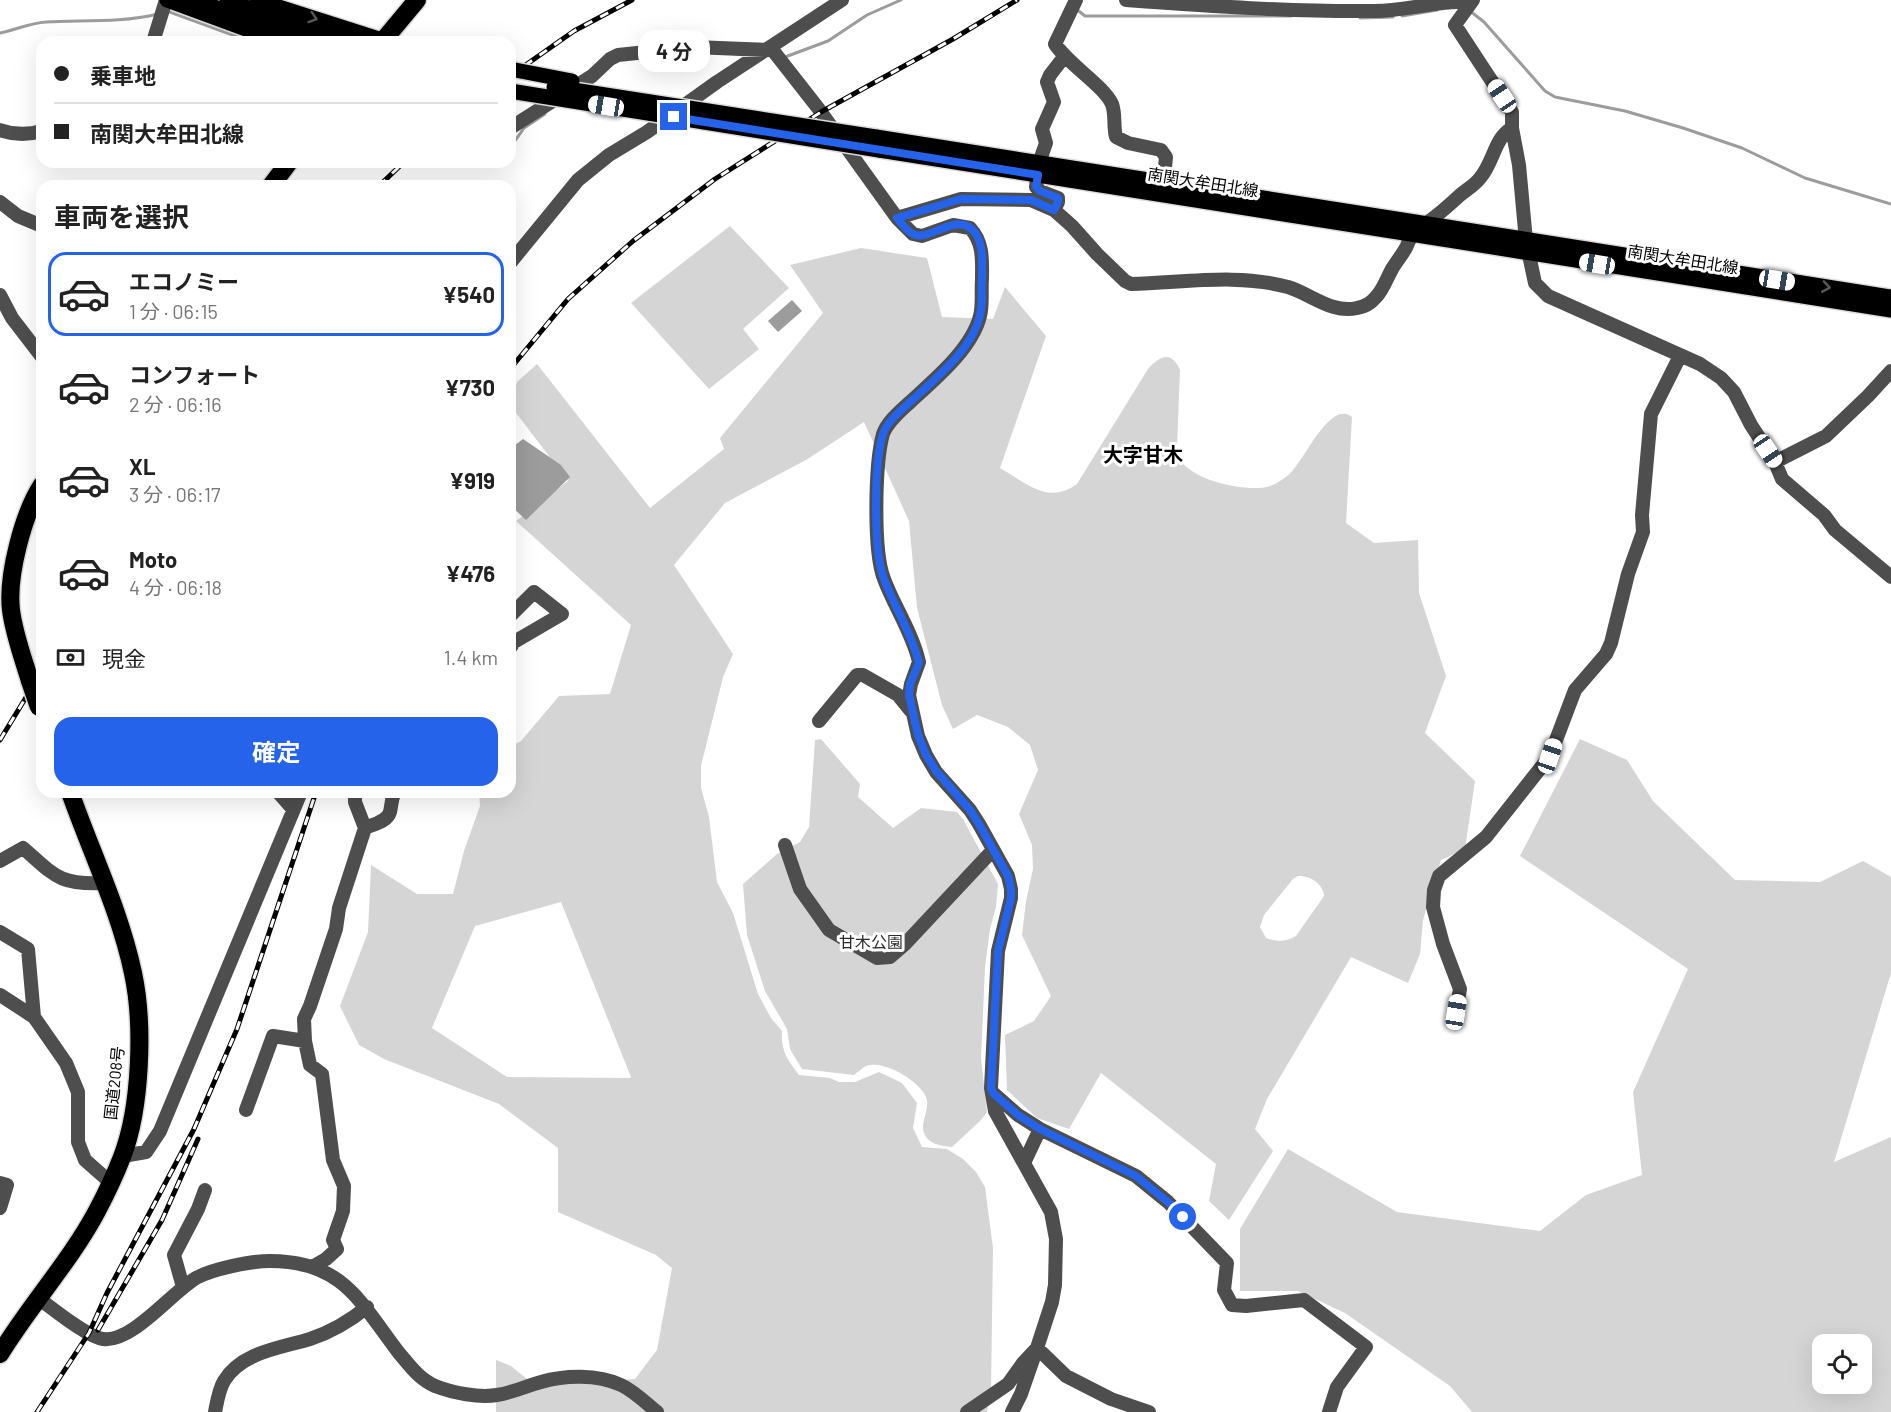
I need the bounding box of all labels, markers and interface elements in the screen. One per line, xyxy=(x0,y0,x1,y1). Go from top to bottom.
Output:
one-way arrow xyxy=(307,11,318,23)
callout: 4 分 xyxy=(638,30,710,72)
text: 4 分 xyxy=(656,39,692,63)
text: 乗車地 xyxy=(90,62,156,88)
car xyxy=(1484,76,1520,116)
car xyxy=(587,94,625,118)
route end xyxy=(660,103,687,130)
text: 南関大牟田北線 xyxy=(90,120,244,146)
street label: 南関大牟田北線 xyxy=(1146,163,1260,200)
text: 車両を選択 xyxy=(54,200,189,232)
street label: 南関大牟田北線 xyxy=(1626,240,1740,277)
car xyxy=(1578,252,1616,276)
icon: car xyxy=(57,267,111,321)
text: エコノミー xyxy=(129,268,239,294)
car xyxy=(1758,268,1796,292)
text: ¥540 xyxy=(442,281,495,307)
one-way arrow xyxy=(1821,281,1831,293)
text: 1 分 · 06:15 xyxy=(129,299,218,323)
icon: car xyxy=(57,360,111,414)
text: コンフォート xyxy=(129,361,260,387)
text: ¥730 xyxy=(445,374,495,400)
text: 2 分 · 06:16 xyxy=(129,392,222,416)
car xyxy=(1750,431,1786,471)
district label: 大字甘木 xyxy=(1103,442,1183,466)
icon: car xyxy=(57,453,111,507)
text: XL xyxy=(129,453,155,479)
text: ¥919 xyxy=(449,467,495,493)
text: 3 分 · 06:17 xyxy=(129,482,220,506)
icon: car xyxy=(57,546,111,600)
text: Moto xyxy=(129,546,177,572)
text: ¥476 xyxy=(445,560,495,586)
text: 4 分 · 06:18 xyxy=(129,575,222,599)
icon: cash xyxy=(54,641,87,674)
text: 現金 xyxy=(102,645,146,671)
text: 1.4 km xyxy=(444,645,498,669)
button: 確定 xyxy=(54,717,498,786)
car xyxy=(1536,736,1564,776)
park label: 甘木公園 xyxy=(839,932,903,951)
car xyxy=(1444,993,1468,1031)
street label: 国道208号 xyxy=(100,1045,127,1121)
route start xyxy=(1169,1203,1196,1230)
map controls xyxy=(1812,1334,1872,1394)
button: locate xyxy=(1812,1334,1872,1394)

